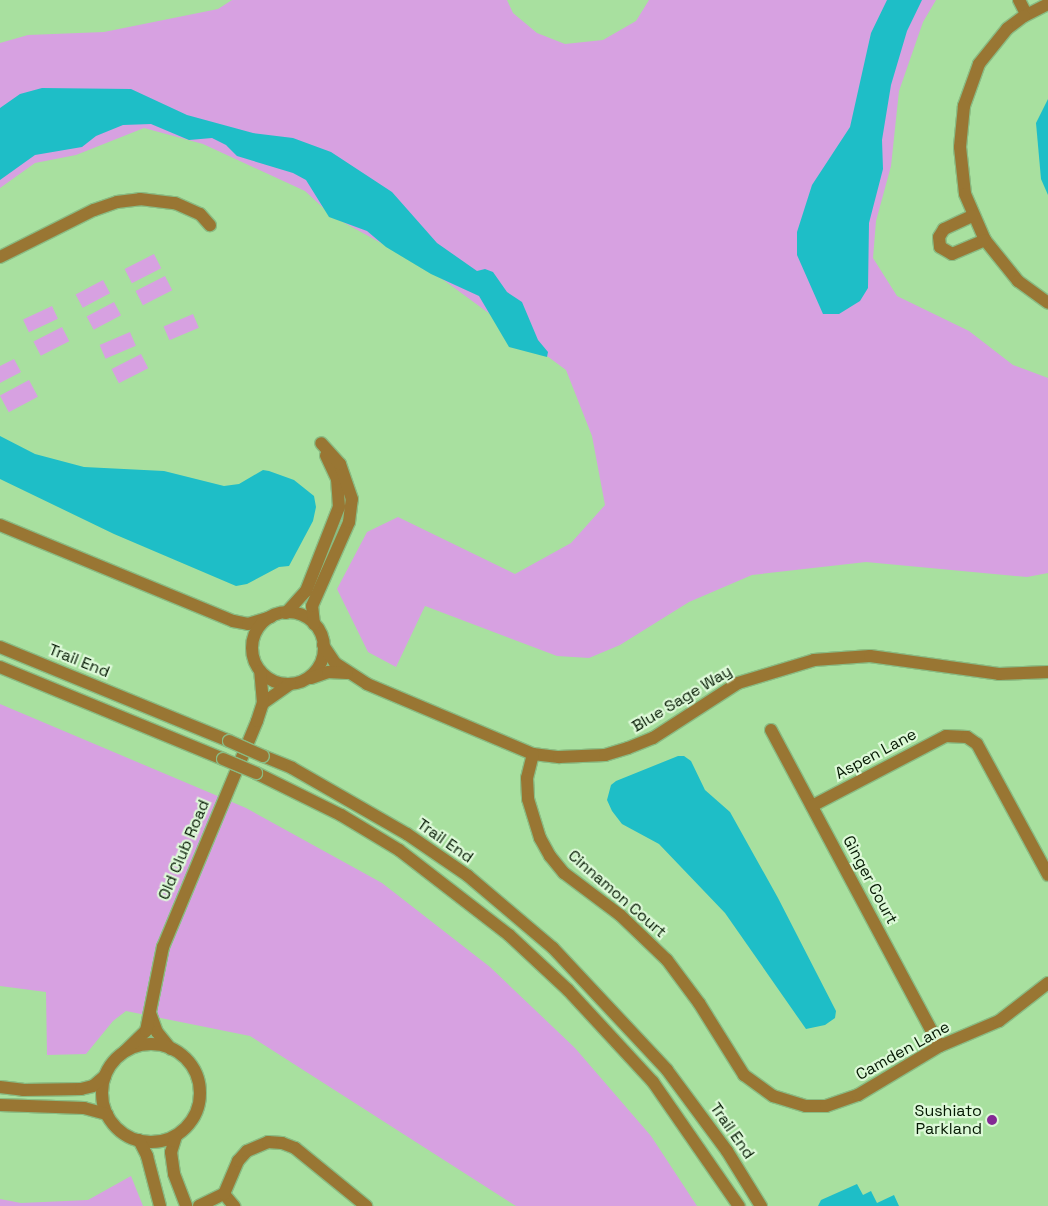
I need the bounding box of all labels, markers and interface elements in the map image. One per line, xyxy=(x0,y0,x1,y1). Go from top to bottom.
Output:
street label: Trail End xyxy=(46,640,112,682)
street label: Blue Sage Way xyxy=(629,662,735,736)
street label: Aspen Lane xyxy=(832,725,920,783)
street label: Old Club Road xyxy=(154,797,214,903)
street label: Trail End xyxy=(413,815,477,867)
street label: Ginger Court xyxy=(839,832,901,928)
street label: Cinnamon Court xyxy=(564,846,670,942)
street label: Camden Lane xyxy=(853,1017,953,1085)
street label: Trail End xyxy=(706,1099,758,1163)
place label: Sushiato Parkland xyxy=(915,1101,982,1139)
marker: Sushiato Parkland xyxy=(986,1114,998,1126)

